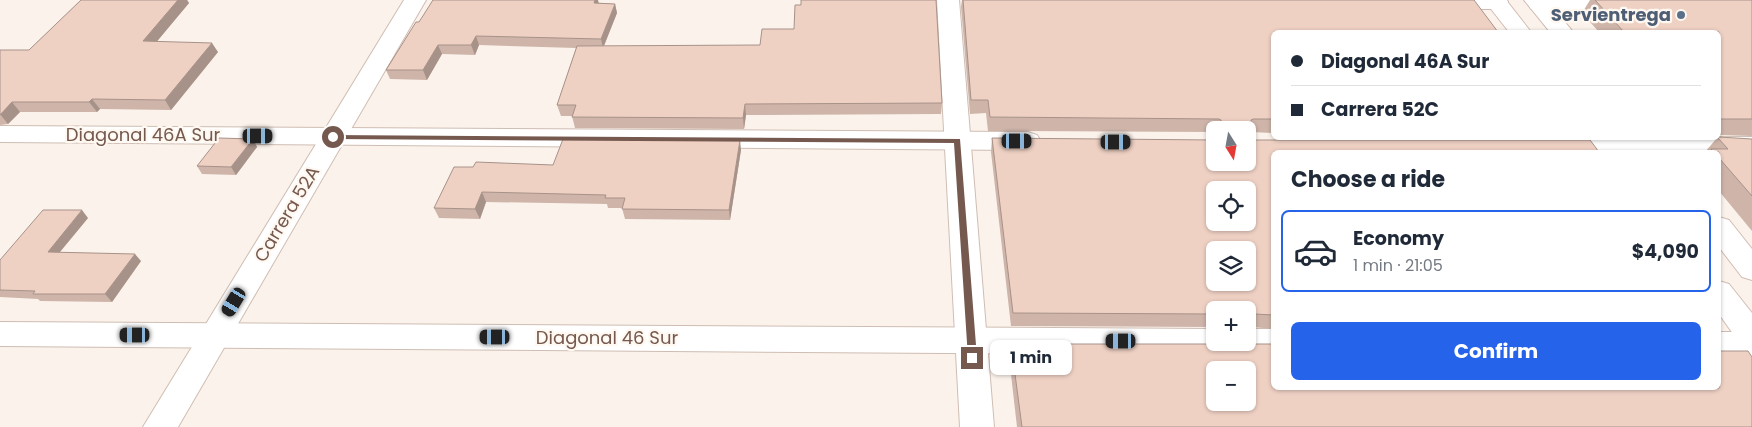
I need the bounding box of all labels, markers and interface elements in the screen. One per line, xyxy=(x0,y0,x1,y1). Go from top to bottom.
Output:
place label: Servientrega xyxy=(1551,2,1671,27)
marker: Servientrega xyxy=(1675,9,1687,21)
text: Diagonal 46A Sur xyxy=(1321,48,1489,75)
text: Carrera 52C xyxy=(1321,96,1439,123)
north arrow xyxy=(1206,121,1256,171)
map controls xyxy=(1206,121,1256,411)
street label: Diagonal 46A Sur xyxy=(66,122,220,147)
route start xyxy=(322,126,344,148)
car xyxy=(243,129,273,144)
car xyxy=(1002,134,1032,149)
car xyxy=(1101,135,1131,150)
street label: Carrera 52A xyxy=(248,161,325,267)
text: Choose a ride xyxy=(1291,164,1445,195)
button: locate xyxy=(1206,181,1256,231)
text: Economy xyxy=(1353,225,1444,252)
icon: car xyxy=(1293,229,1338,274)
text: $4,090 xyxy=(1632,238,1699,265)
button: layers xyxy=(1206,241,1256,291)
text: 1 min · 21:05 xyxy=(1353,254,1443,277)
car xyxy=(219,285,248,319)
button: + xyxy=(1206,301,1256,351)
button: Confirm xyxy=(1291,322,1701,380)
street label: Diagonal 46 Sur xyxy=(536,325,678,350)
car xyxy=(120,328,150,343)
car xyxy=(480,330,510,345)
car xyxy=(1106,334,1136,349)
callout: 1 min xyxy=(990,340,1072,376)
text: 1 min xyxy=(1010,346,1052,369)
route end xyxy=(961,347,983,369)
button: − xyxy=(1206,361,1256,411)

